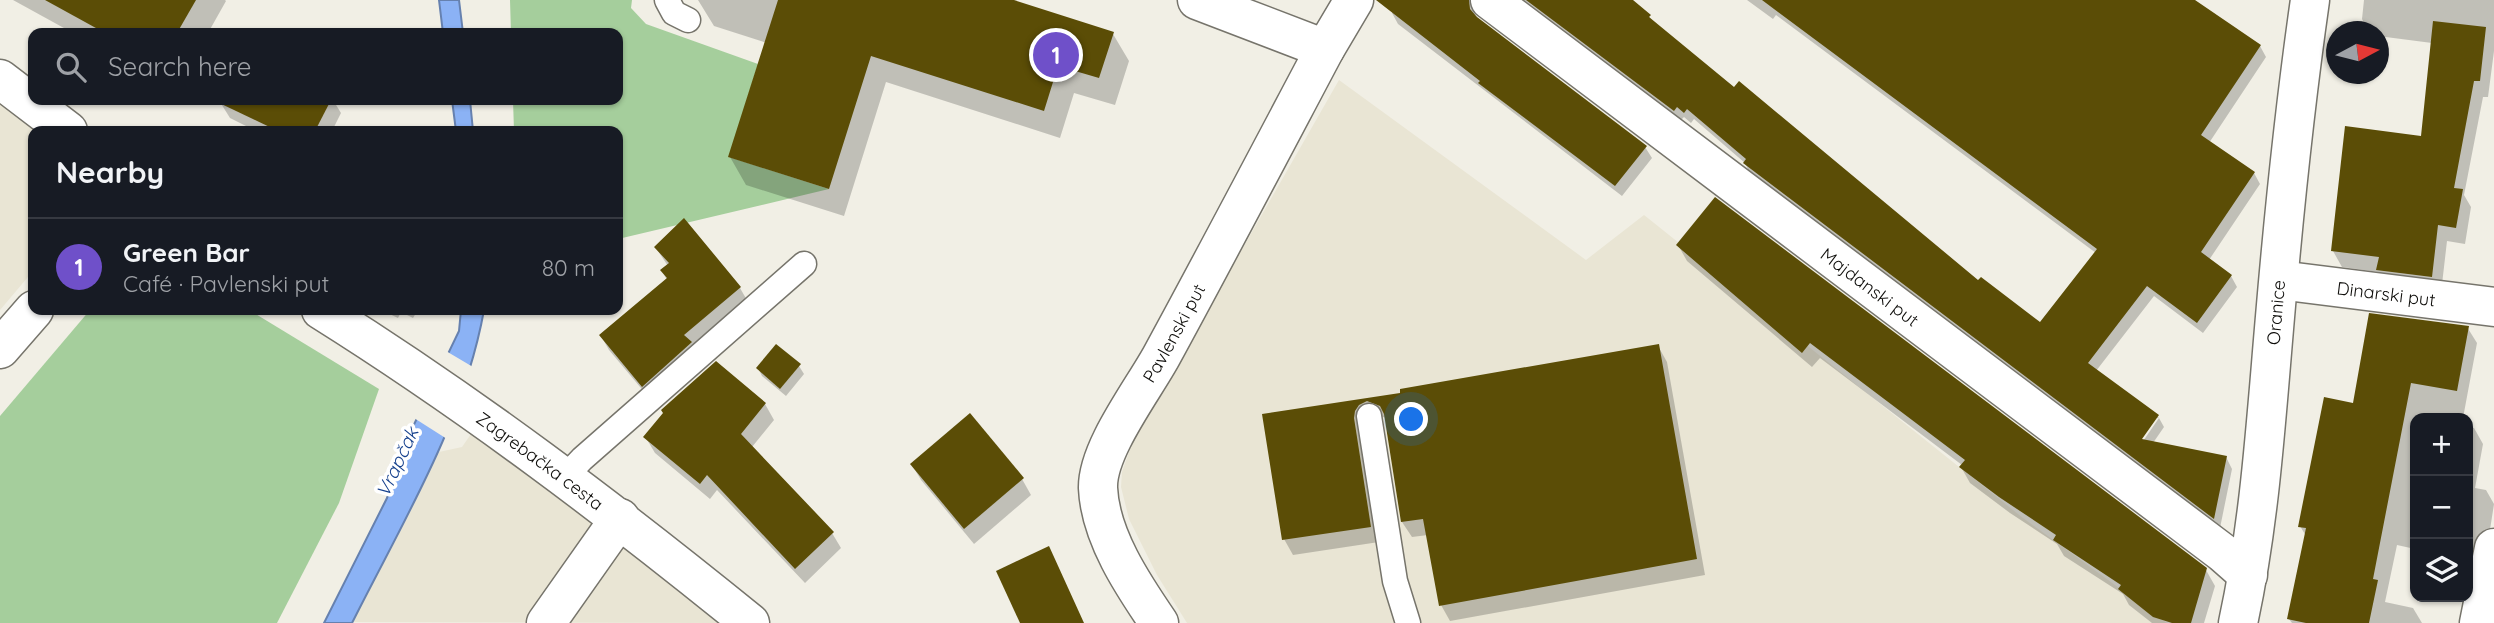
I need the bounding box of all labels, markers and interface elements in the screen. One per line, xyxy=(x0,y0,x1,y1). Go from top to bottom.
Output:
north arrow xyxy=(2326,21,2389,84)
search box xyxy=(28,28,623,105)
pin: 1 xyxy=(1033,29,1079,81)
icon: search xyxy=(52,48,90,86)
text: Search here xyxy=(108,50,252,83)
text: Nearby xyxy=(56,153,164,191)
text: Green Bar xyxy=(123,236,250,269)
street label: Majdanski put xyxy=(1816,242,1924,331)
text: 1 xyxy=(75,253,83,282)
text: 80 m xyxy=(542,253,595,282)
text: Café · Pavlenski put xyxy=(123,269,329,298)
street label: Dinarski put xyxy=(2335,276,2437,311)
street label: Oranice xyxy=(2261,279,2290,346)
street label: Pavlenski put xyxy=(1137,280,1210,387)
your location xyxy=(1394,402,1428,436)
street label: Zagrebačka cesta xyxy=(472,406,608,515)
map controls xyxy=(2410,413,2473,602)
button: + xyxy=(2410,413,2473,476)
water label: Vrapčak xyxy=(370,422,424,501)
button: − xyxy=(2410,476,2473,539)
button: layers xyxy=(2410,539,2473,602)

